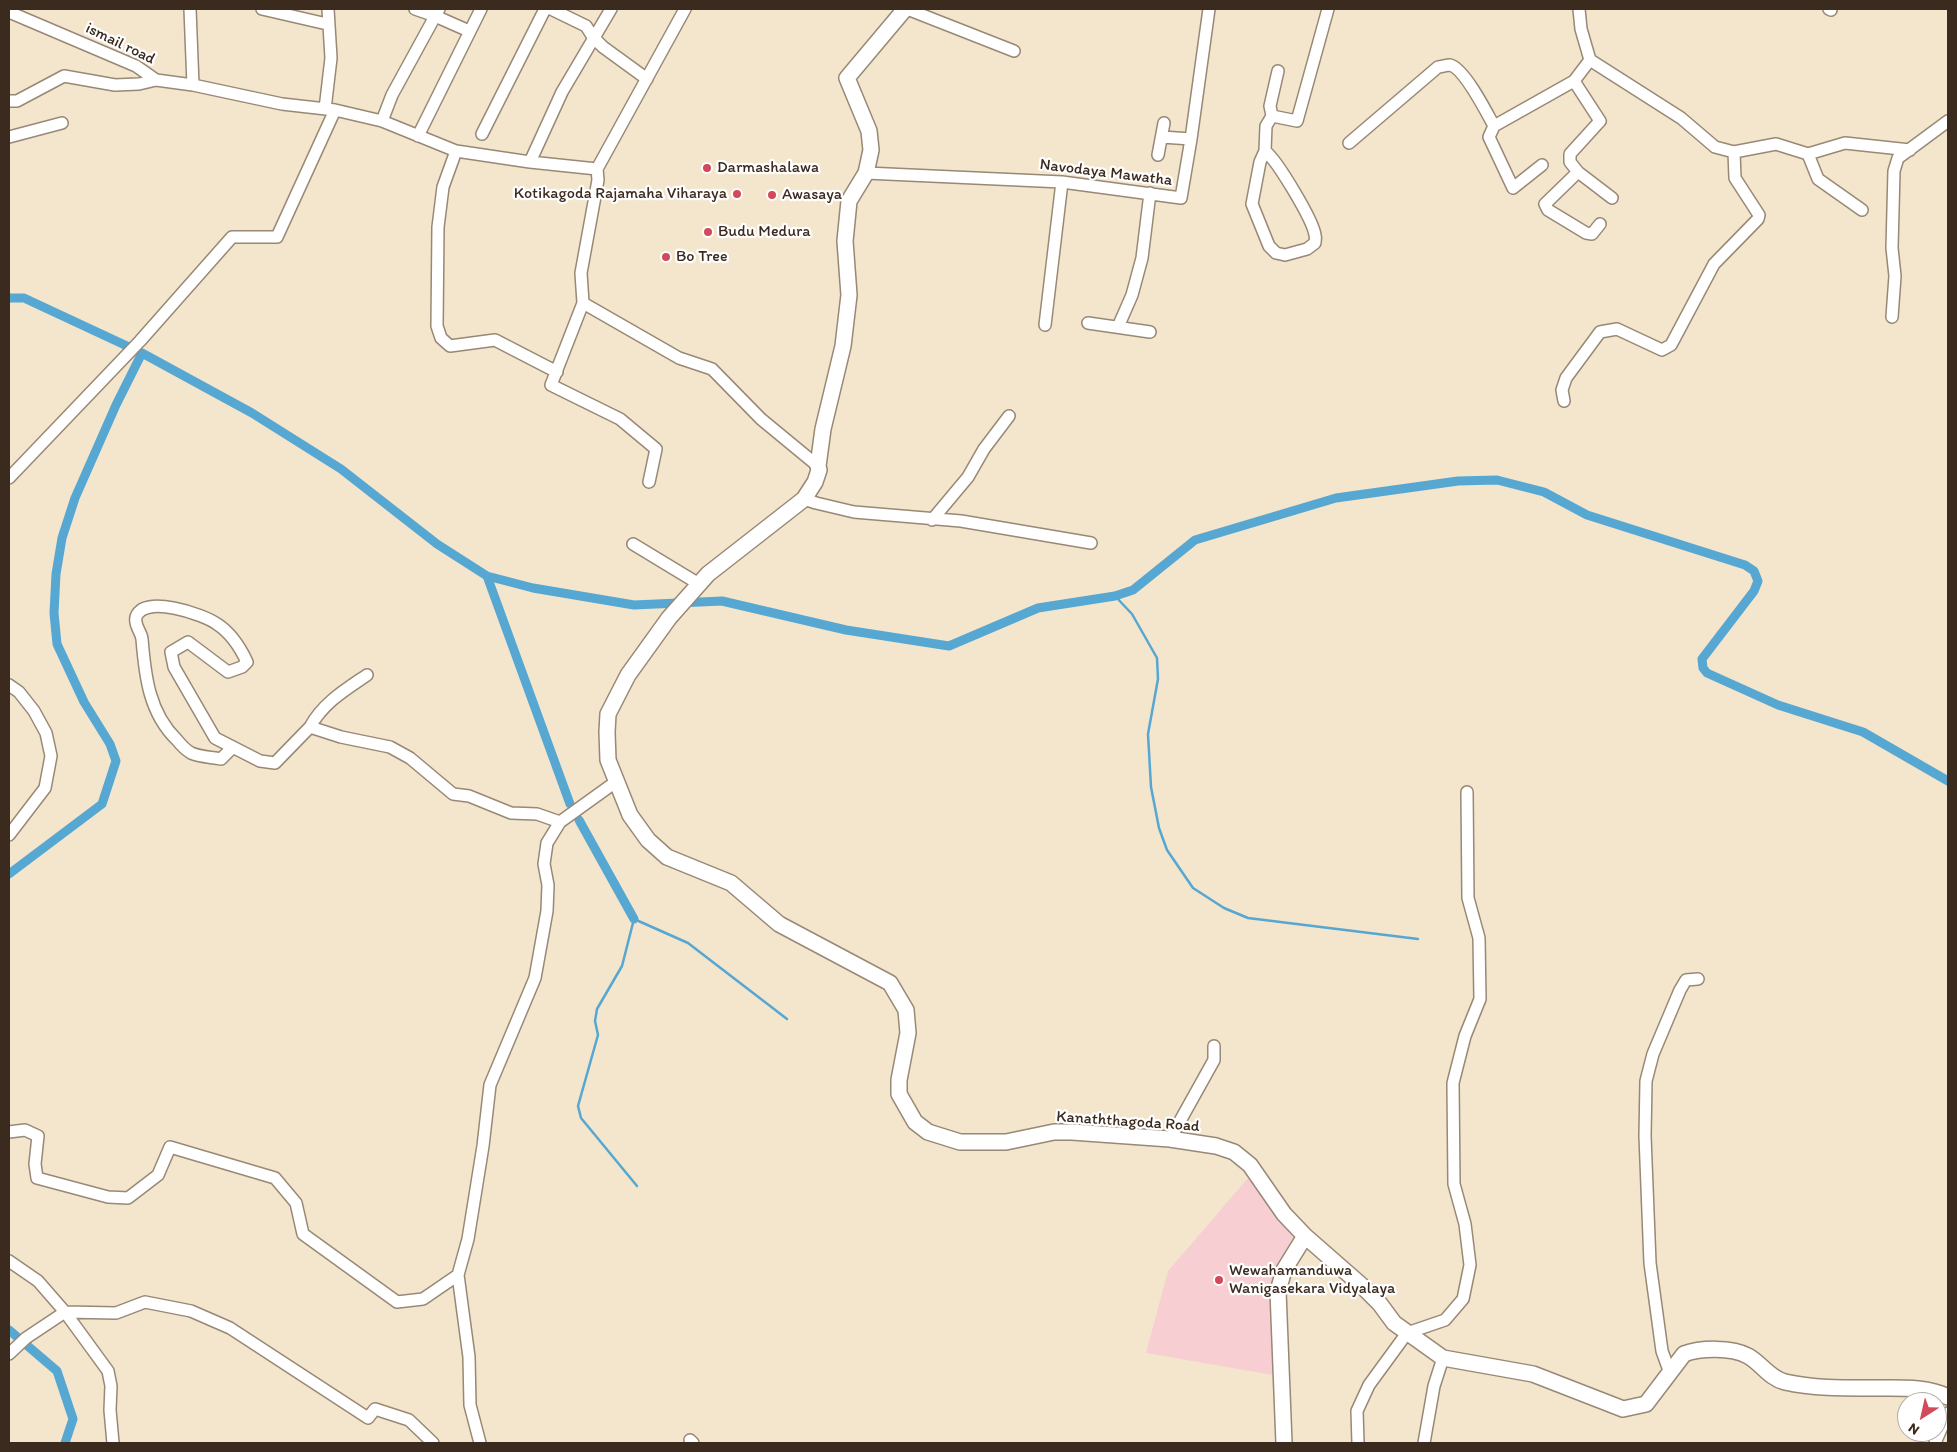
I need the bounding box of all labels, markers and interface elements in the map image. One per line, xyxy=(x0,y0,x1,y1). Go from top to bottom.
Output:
street label: ismail road xyxy=(82,19,158,69)
street label: Navodaya Mawatha xyxy=(1039,155,1173,191)
place label: Darmashalawa xyxy=(717,158,819,178)
marker: Darmashalawa xyxy=(701,162,713,174)
place label: Kotikagoda Rajamaha Viharaya xyxy=(514,184,727,204)
place label: Awasaya xyxy=(782,185,842,205)
marker: Kotikagoda Rajamaha Viharaya xyxy=(731,188,743,200)
marker: Awasaya xyxy=(766,189,778,201)
place label: Budu Medura xyxy=(718,222,810,242)
marker: Budu Medura xyxy=(702,226,714,238)
place label: Bo Tree xyxy=(676,247,728,267)
marker: Bo Tree xyxy=(660,251,672,263)
street label: Kanaththagoda Road xyxy=(1056,1107,1200,1137)
place label: Wewahamanduwa Wanigasekara Vidyalaya xyxy=(1229,1261,1395,1299)
marker: Wewahamanduwa Wanigasekara Vidyalaya xyxy=(1213,1274,1225,1286)
north arrow xyxy=(1897,1392,1947,1442)
text: N xyxy=(1905,1419,1922,1439)

